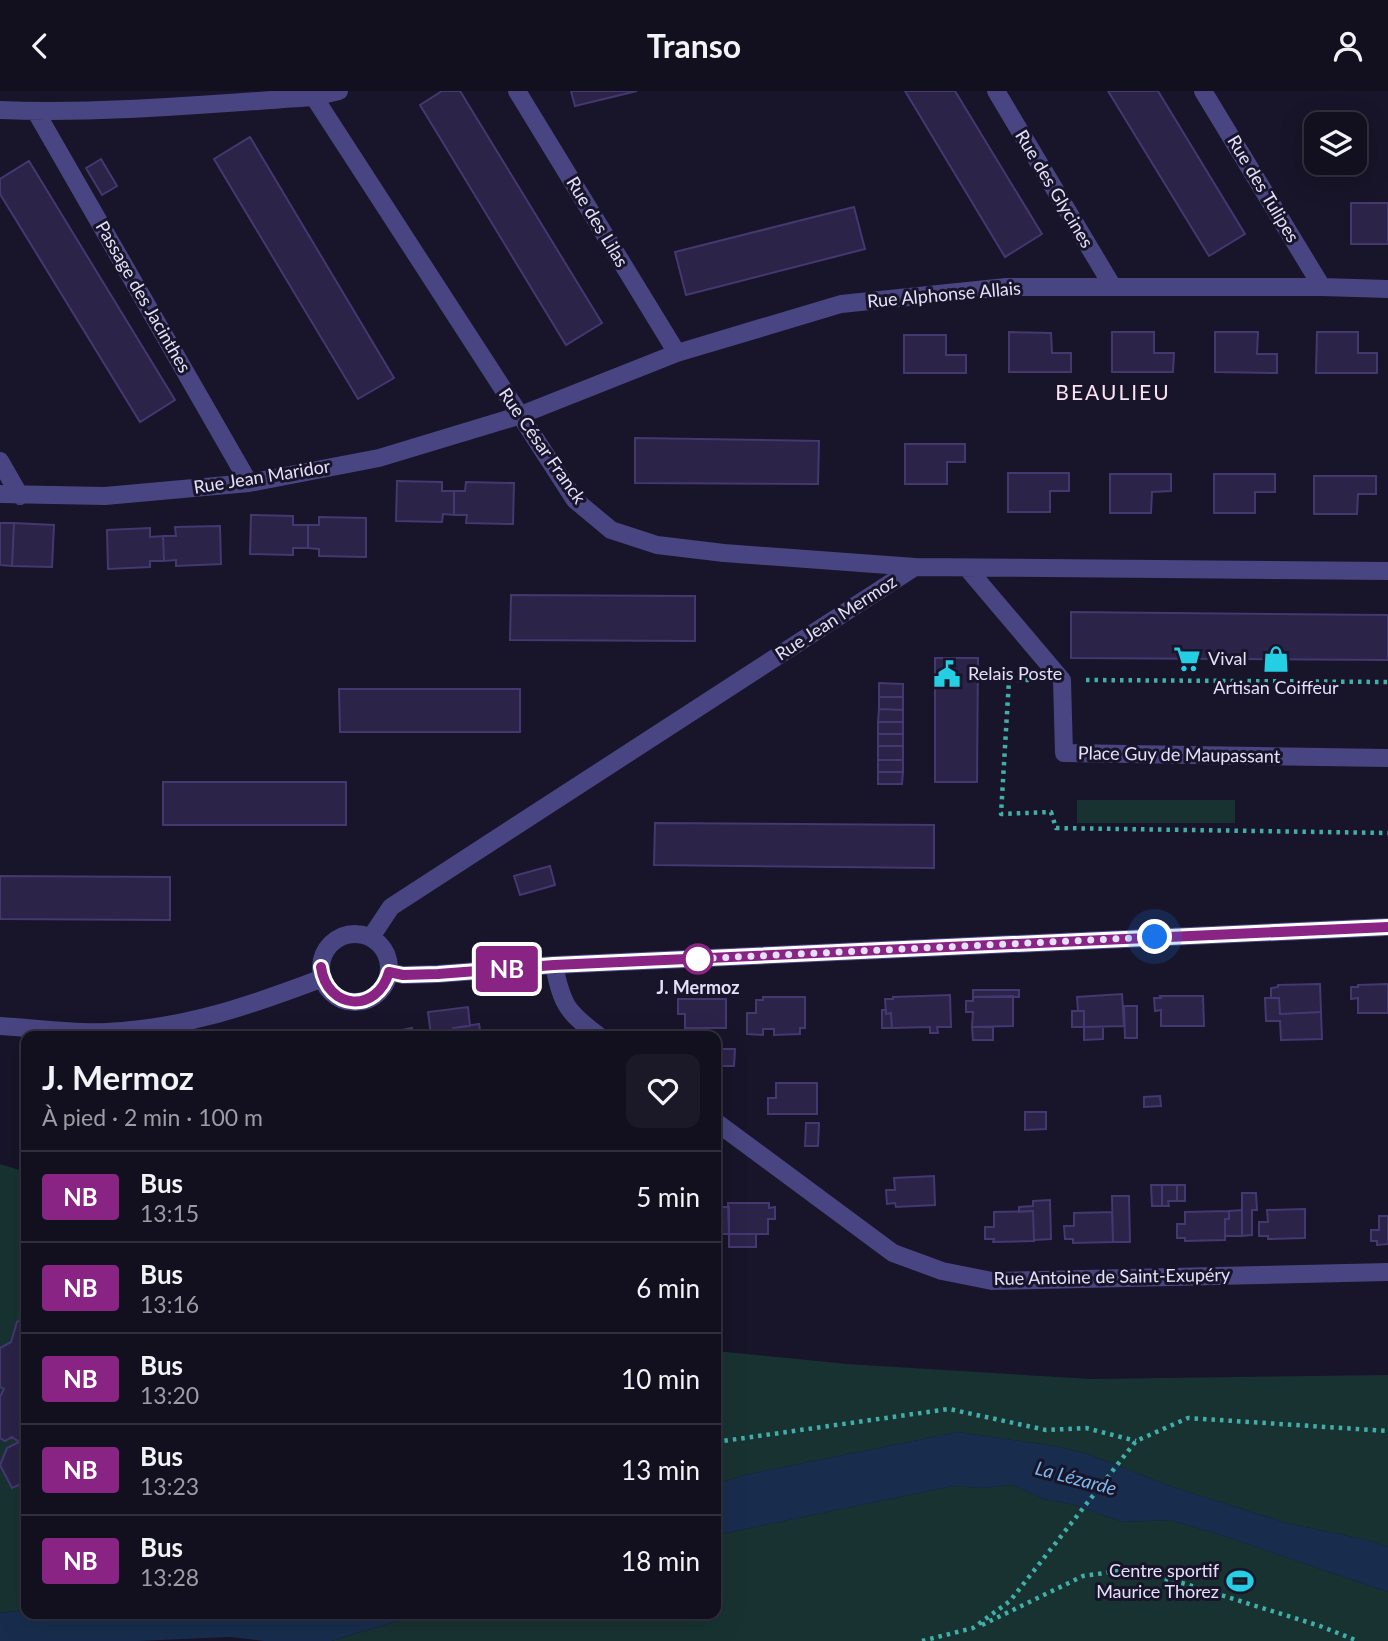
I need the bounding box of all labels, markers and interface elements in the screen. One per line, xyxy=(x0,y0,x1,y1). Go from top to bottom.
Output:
text: Transo xyxy=(647,26,741,65)
icon: back xyxy=(21,27,59,65)
icon: person xyxy=(1329,27,1367,65)
map controls xyxy=(1304,112,1367,175)
button: layers xyxy=(1304,112,1367,175)
street label: Rue des Glycines xyxy=(1011,126,1099,252)
street label: Rue des Tulipes xyxy=(1223,131,1305,246)
street label: Rue des Lilas xyxy=(562,172,634,271)
street label: Passage des Jacinthes xyxy=(91,217,196,376)
street label: Rue Alphonse Allais xyxy=(866,276,1022,312)
district label: BEAULIEU xyxy=(1055,379,1171,404)
street label: Rue César Franck xyxy=(495,383,591,508)
street label: Rue Jean Maridor xyxy=(192,454,332,498)
street label: Rue Jean Mermoz xyxy=(771,570,900,665)
supermarket icon: Vival xyxy=(1172,644,1202,674)
shop icon: Artisan Coiffeur xyxy=(1261,644,1291,674)
place label: Vival xyxy=(1208,647,1247,669)
public building icon: Relais Poste xyxy=(932,659,962,689)
place label: Relais Poste xyxy=(968,662,1062,684)
place label: Artisan Coiffeur xyxy=(1213,676,1339,698)
street label: Place Guy de Maupassant xyxy=(1078,741,1281,767)
your location xyxy=(1137,919,1172,954)
marker: J. Mermoz xyxy=(683,944,713,974)
line badge: NB xyxy=(476,946,538,992)
text: NB xyxy=(490,954,524,983)
place label: J. Mermoz xyxy=(657,976,739,998)
button: heart xyxy=(626,1054,700,1128)
text: J. Mermoz xyxy=(42,1057,194,1097)
text: À pied · 2 min · 100 m xyxy=(42,1103,263,1131)
text: Bus xyxy=(140,1167,183,1199)
text: 5 min xyxy=(636,1181,700,1213)
text: NB xyxy=(63,1182,98,1211)
text: 13:15 xyxy=(140,1199,199,1227)
text: Bus xyxy=(140,1258,183,1290)
street label: Rue Antoine de Saint-Exupéry xyxy=(994,1263,1231,1289)
text: 6 min xyxy=(636,1272,700,1304)
text: NB xyxy=(63,1273,98,1302)
text: 13:16 xyxy=(140,1290,199,1318)
text: Bus xyxy=(140,1349,183,1381)
text: 10 min xyxy=(621,1363,700,1395)
text: NB xyxy=(63,1364,98,1393)
text: 13:20 xyxy=(140,1381,199,1409)
text: Bus xyxy=(140,1440,183,1472)
text: 13 min xyxy=(621,1454,700,1486)
text: NB xyxy=(63,1455,98,1484)
water label: La Lézarde xyxy=(1033,1456,1119,1499)
text: 13:23 xyxy=(140,1472,199,1500)
text: Bus xyxy=(140,1531,183,1563)
text: 18 min xyxy=(621,1545,700,1577)
text: NB xyxy=(63,1546,98,1575)
place label: Centre sportif Maurice Thorez xyxy=(1096,1559,1220,1602)
text: 13:28 xyxy=(140,1563,199,1591)
sports icon: Centre sportif Maurice Thorez xyxy=(1225,1566,1255,1596)

